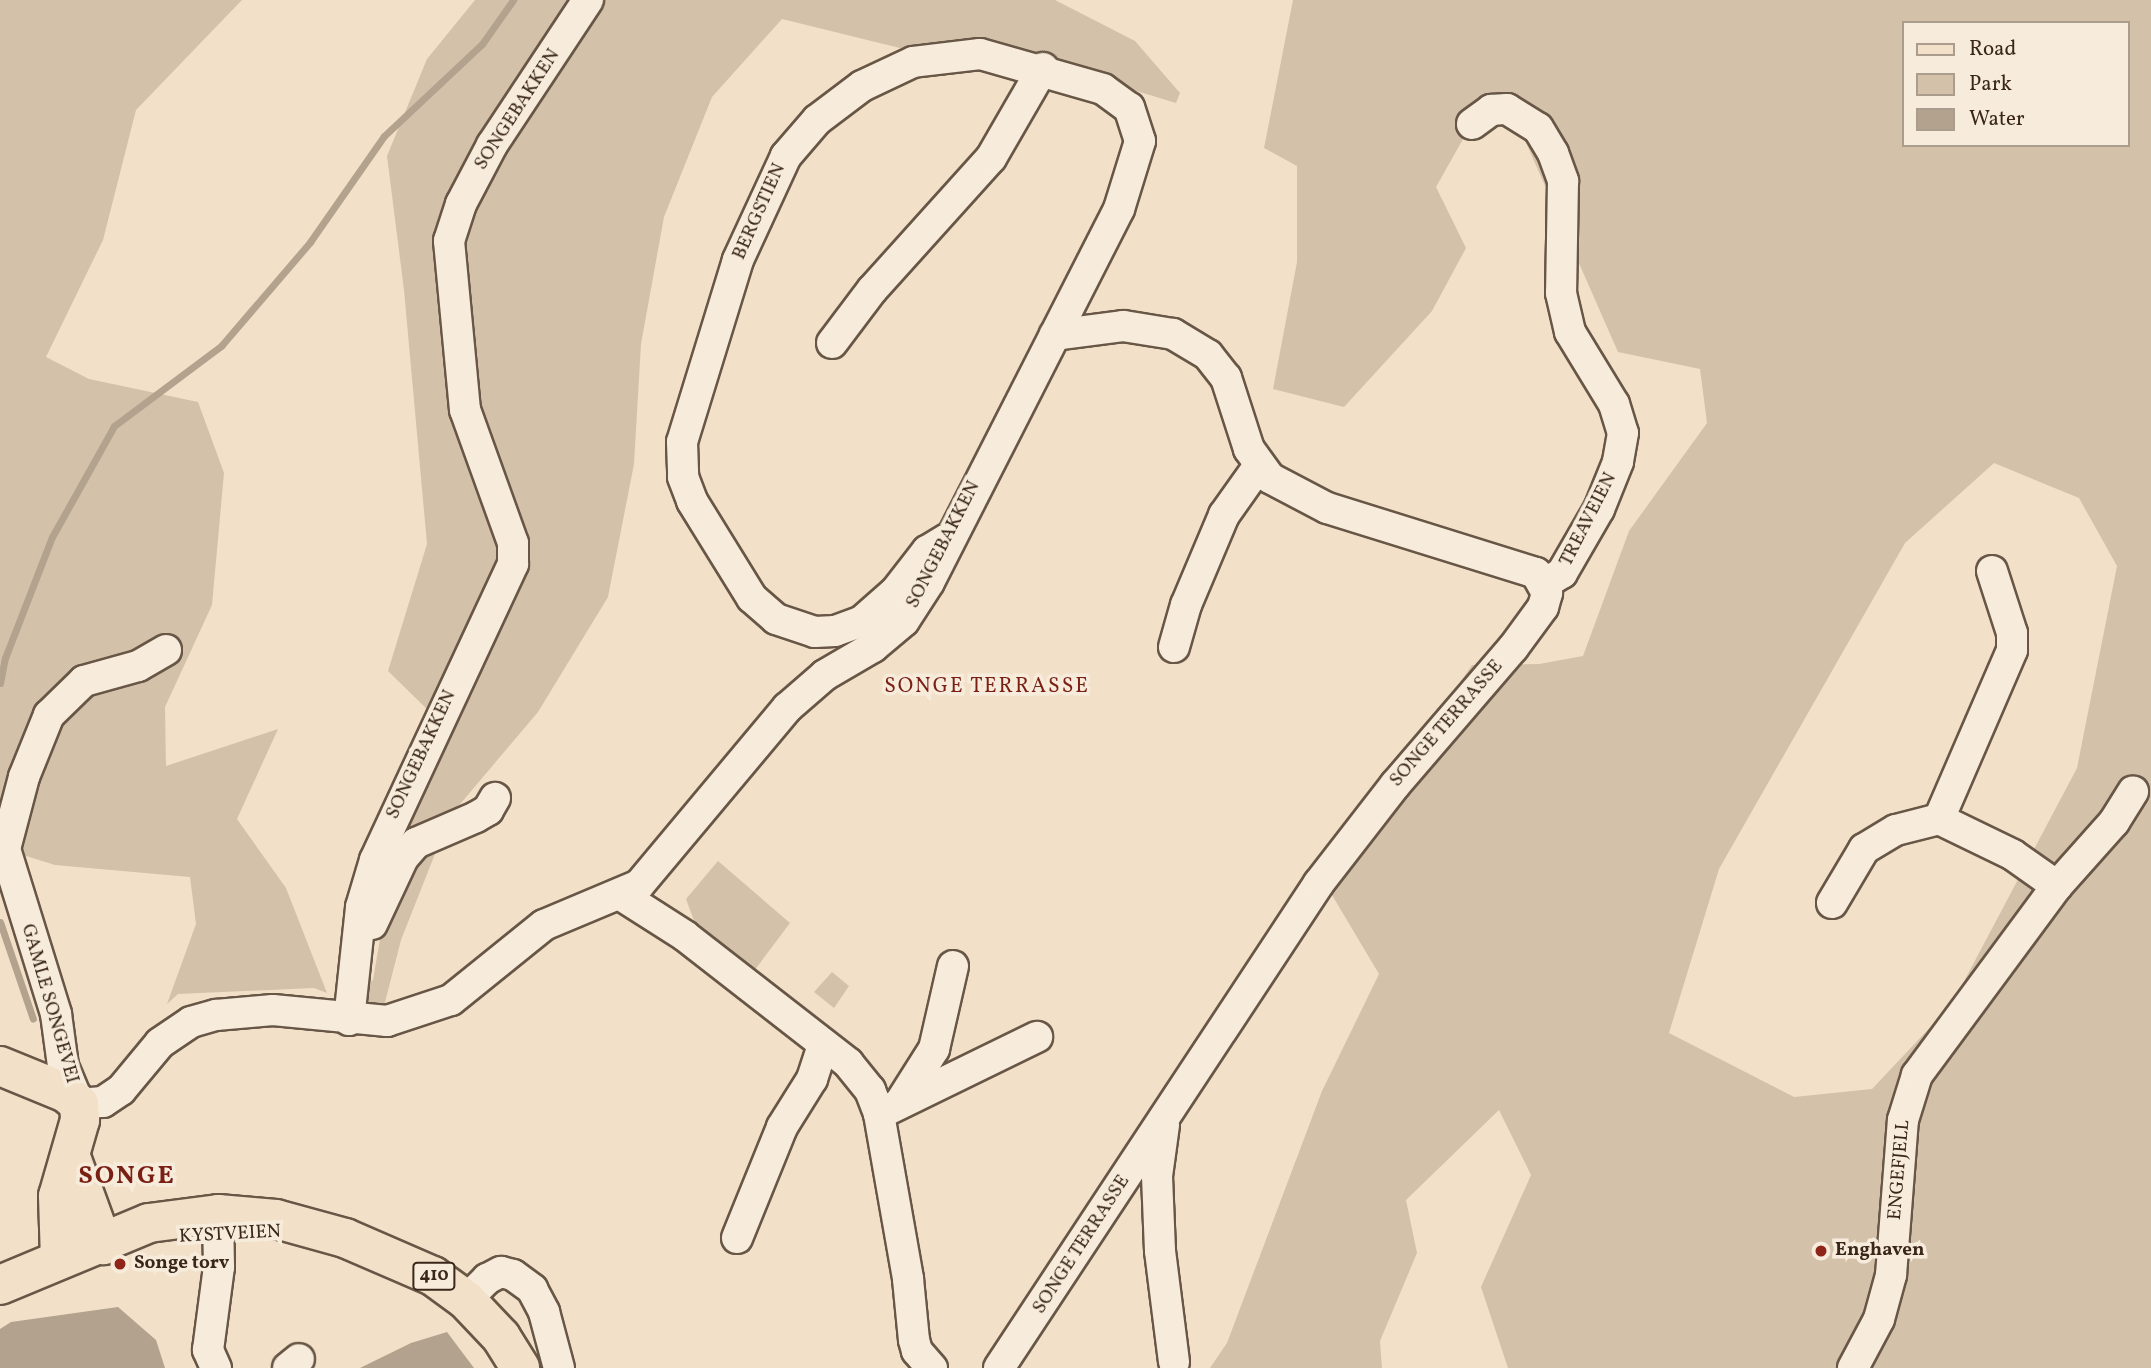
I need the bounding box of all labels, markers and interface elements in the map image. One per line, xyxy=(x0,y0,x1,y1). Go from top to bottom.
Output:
legend xyxy=(1902,21,2130,147)
text: Road xyxy=(1969,35,2016,64)
street label: SONGEBAKKEN xyxy=(470,45,566,175)
text: Park xyxy=(1969,70,2012,99)
text: Water xyxy=(1969,105,2025,134)
street label: BERGSTIEN xyxy=(729,160,791,264)
street label: TREAVEIEN xyxy=(1556,469,1622,571)
street label: SONGEBAKKEN xyxy=(902,478,986,612)
street label: SONGE TERRASSE xyxy=(1385,656,1509,792)
district label: SONGE TERRASSE xyxy=(886,674,1088,700)
street label: SONGEBAKKEN xyxy=(382,687,462,823)
street label: GAMLE SONGEVEI xyxy=(15,922,83,1086)
street label: ENGEFJELL xyxy=(1884,1119,1916,1221)
district label: SONGE xyxy=(79,1161,175,1193)
street label: SONGE TERRASSE xyxy=(1028,1171,1136,1319)
street label: KYSTVEIEN xyxy=(178,1221,282,1249)
place label: Enghaven xyxy=(1835,1240,1925,1262)
marker: Enghaven xyxy=(1813,1243,1829,1259)
place label: Songe torv xyxy=(134,1253,229,1275)
marker: Songe torv xyxy=(112,1256,128,1272)
road number: 410 xyxy=(411,1261,457,1290)

